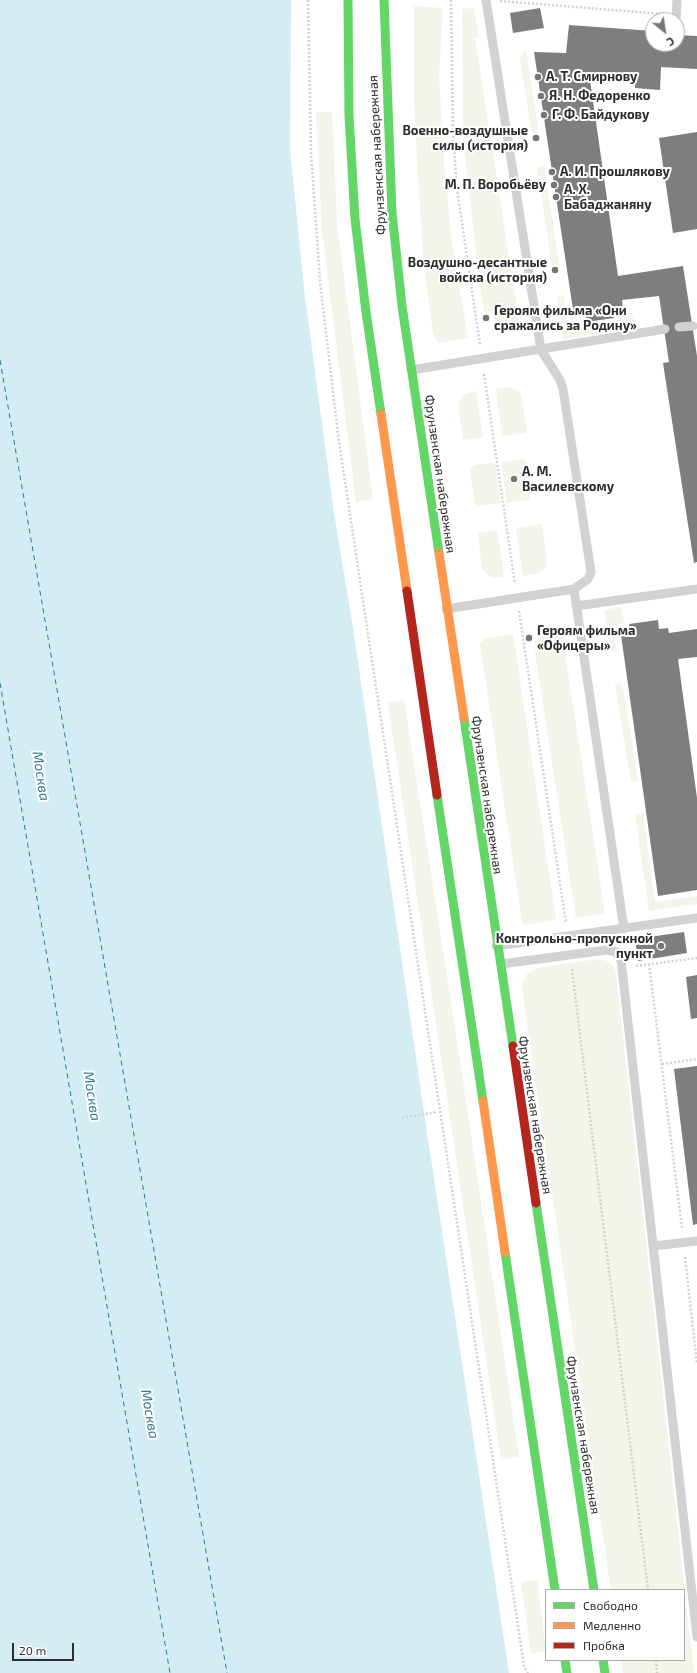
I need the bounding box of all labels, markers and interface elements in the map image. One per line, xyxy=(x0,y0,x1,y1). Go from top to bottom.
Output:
north arrow xyxy=(645,12,685,52)
text: С xyxy=(665,35,677,49)
place label: А. Т. Смирнову xyxy=(546,69,637,85)
marker: А. Т. Смирнову xyxy=(533,72,543,82)
street label: Фрунзенская набережная xyxy=(365,75,389,235)
place label: Я. Н. Федоренко xyxy=(549,88,650,104)
marker: Я. Н. Федоренко xyxy=(536,91,546,101)
place label: Г. Ф. Байдукову xyxy=(552,107,649,123)
marker: Г. Ф. Байдукову xyxy=(539,110,549,120)
place label: Военно-воздушные силы (история) xyxy=(402,123,528,154)
marker: Военно-воздушные силы (история) xyxy=(531,133,541,143)
place label: А. И. Прошлякову xyxy=(560,164,670,180)
marker: А. И. Прошлякову xyxy=(547,167,557,177)
place label: М. П. Воробьёву xyxy=(445,177,546,193)
marker: М. П. Воробьёву xyxy=(549,180,559,190)
place label: А. Х. Бабаджаняну xyxy=(564,182,652,213)
marker: А. Х. Бабаджаняну xyxy=(551,192,561,202)
place label: Воздушно-десантные войска (история) xyxy=(408,255,547,286)
marker: Воздушно-десантные войска (история) xyxy=(550,265,560,275)
place label: Героям фильма «Они сражались за Родину» xyxy=(494,303,637,334)
marker: Героям фильма «Они сражались за Родину» xyxy=(481,313,491,323)
street label: Фрунзенская набережная xyxy=(421,394,459,554)
place label: А. М. Василевскому xyxy=(522,464,614,495)
marker: А. М. Василевскому xyxy=(509,474,519,484)
place label: Героям фильма «Офицеры» xyxy=(537,623,635,654)
marker: Героям фильма «Офицеры» xyxy=(524,633,534,643)
street label: Фрунзенская набережная xyxy=(468,715,506,875)
water label: Москва xyxy=(29,750,53,802)
place label: Контрольно-пропускной пункт xyxy=(496,931,653,962)
marker: Контрольно-пропускной пункт xyxy=(656,941,666,951)
street label: Фрунзенская набережная xyxy=(515,1035,555,1195)
water label: Москва xyxy=(80,1070,104,1122)
street label: Фрунзенская набережная xyxy=(563,1355,603,1515)
water label: Москва xyxy=(137,1388,163,1440)
legend xyxy=(545,1589,685,1661)
text: Свободно xyxy=(583,1598,638,1612)
text: Медленно xyxy=(583,1618,641,1632)
scale bar xyxy=(14,1635,76,1661)
text: Пробка xyxy=(583,1638,625,1652)
text: 20 m xyxy=(19,1643,46,1657)

